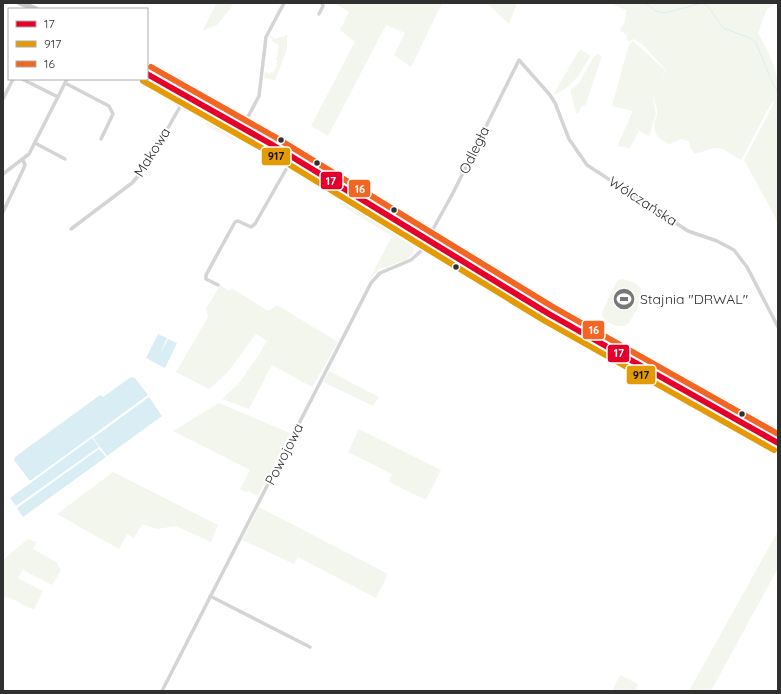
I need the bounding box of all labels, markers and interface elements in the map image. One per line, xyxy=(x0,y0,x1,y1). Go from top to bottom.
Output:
legend xyxy=(8,8,148,80)
text: 17 xyxy=(44,16,55,31)
text: 917 xyxy=(44,36,61,51)
text: 16 xyxy=(44,56,55,71)
street label: Odległa xyxy=(455,123,493,177)
street label: Makowa xyxy=(130,124,174,180)
unlabelled marker xyxy=(276,135,286,145)
line badge: 917 xyxy=(261,147,291,166)
text: 917 xyxy=(268,149,284,163)
unlabelled marker xyxy=(312,158,322,168)
line badge: 17 xyxy=(320,171,343,190)
street label: Wólczańska xyxy=(605,172,681,230)
text: 17 xyxy=(326,174,336,188)
line badge: 16 xyxy=(348,179,371,198)
text: 16 xyxy=(355,182,365,196)
unlabelled marker xyxy=(389,205,399,215)
unlabelled marker xyxy=(451,262,461,272)
sports icon: Stajnia "DRWAL" xyxy=(611,286,637,312)
place label: Stajnia "DRWAL" xyxy=(640,290,748,308)
line badge: 16 xyxy=(582,320,605,340)
text: 16 xyxy=(589,323,599,337)
line badge: 17 xyxy=(607,344,630,363)
text: 17 xyxy=(614,346,624,360)
line badge: 917 xyxy=(626,365,656,385)
text: 917 xyxy=(633,368,649,382)
unlabelled marker xyxy=(737,409,747,419)
street label: Powojowa xyxy=(261,420,307,488)

